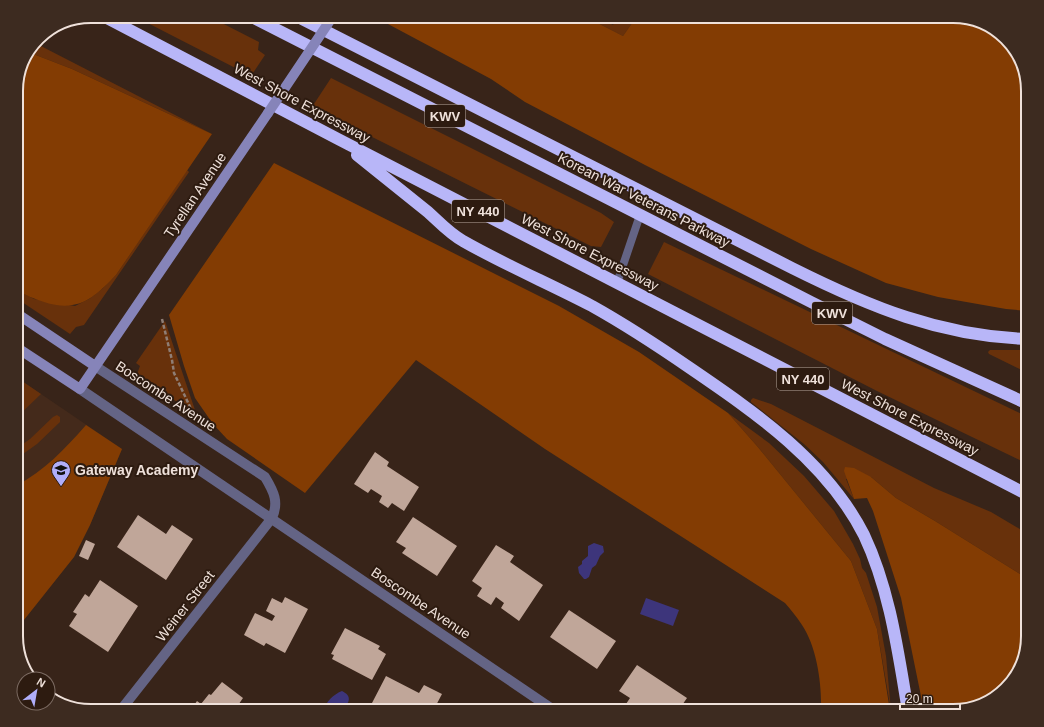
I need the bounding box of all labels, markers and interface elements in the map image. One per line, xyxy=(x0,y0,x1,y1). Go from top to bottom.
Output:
street label: West Shore Expressway xyxy=(231,60,373,146)
road number: KWV xyxy=(425,105,465,127)
street label: Tyrellan Avenue xyxy=(161,149,230,241)
street label: Korean War Veterans Parkway xyxy=(555,150,733,250)
road number: NY 440 xyxy=(452,200,504,222)
street label: West Shore Expressway xyxy=(519,210,661,294)
road number: KWV xyxy=(812,302,852,324)
street label: Boscombe Avenue xyxy=(113,358,219,435)
road number: NY 440 xyxy=(777,368,829,390)
street label: West Shore Expressway xyxy=(839,375,981,459)
school or university icon: Gateway Academy xyxy=(50,459,72,487)
place label: Gateway Academy xyxy=(75,462,198,478)
street label: Boscombe Avenue xyxy=(368,564,474,642)
street label: Weiner Street xyxy=(152,567,218,645)
north arrow xyxy=(16,671,56,711)
text: N xyxy=(35,675,48,690)
scale bar xyxy=(900,685,960,711)
text: 20 m xyxy=(906,692,933,706)

